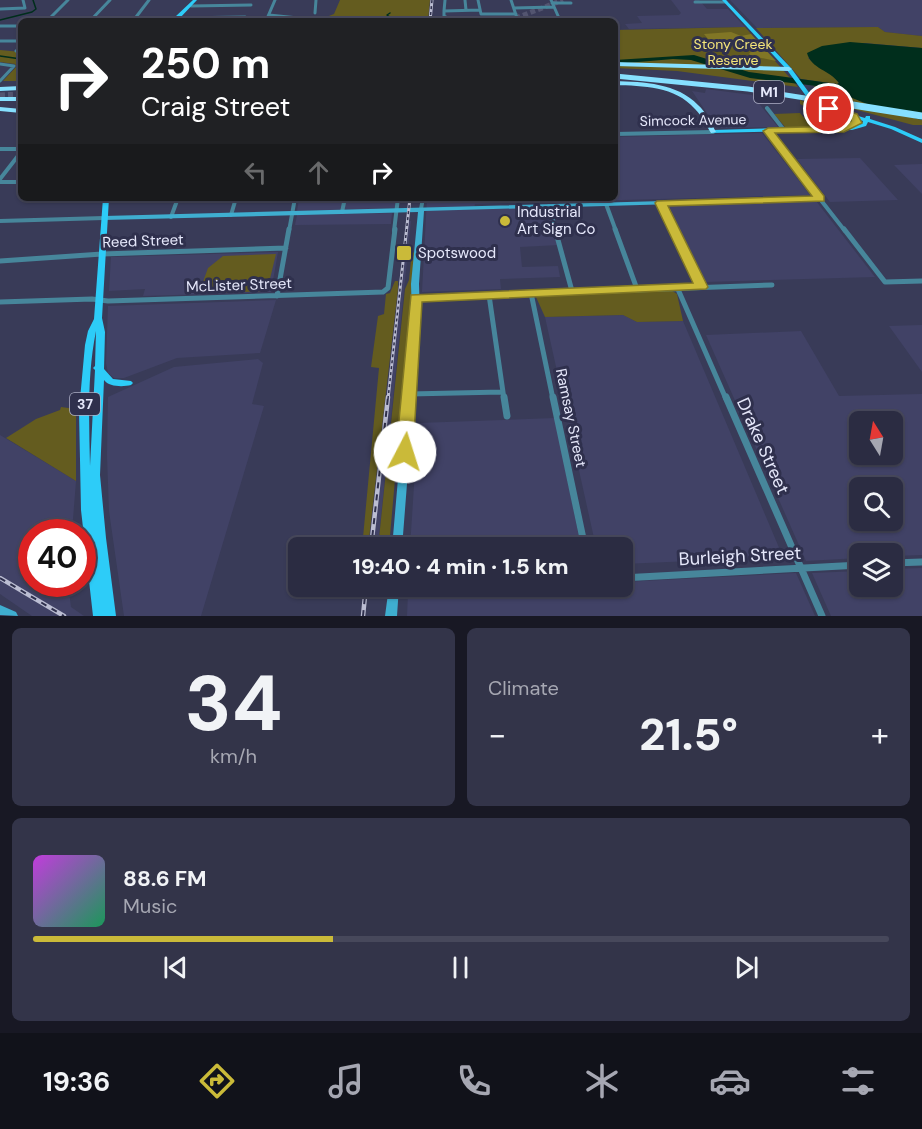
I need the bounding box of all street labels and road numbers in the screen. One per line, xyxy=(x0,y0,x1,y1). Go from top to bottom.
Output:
road number: M1 xyxy=(754,81,784,103)
street label: Simcock Avenue xyxy=(640,110,747,130)
street label: Reed Street xyxy=(102,230,184,252)
street label: McLister Street xyxy=(186,273,292,297)
street label: Ramsay Street xyxy=(551,367,591,469)
road number: 37 xyxy=(70,393,100,415)
street label: Drake Street xyxy=(731,394,795,498)
street label: Burleigh Street xyxy=(678,541,802,571)

